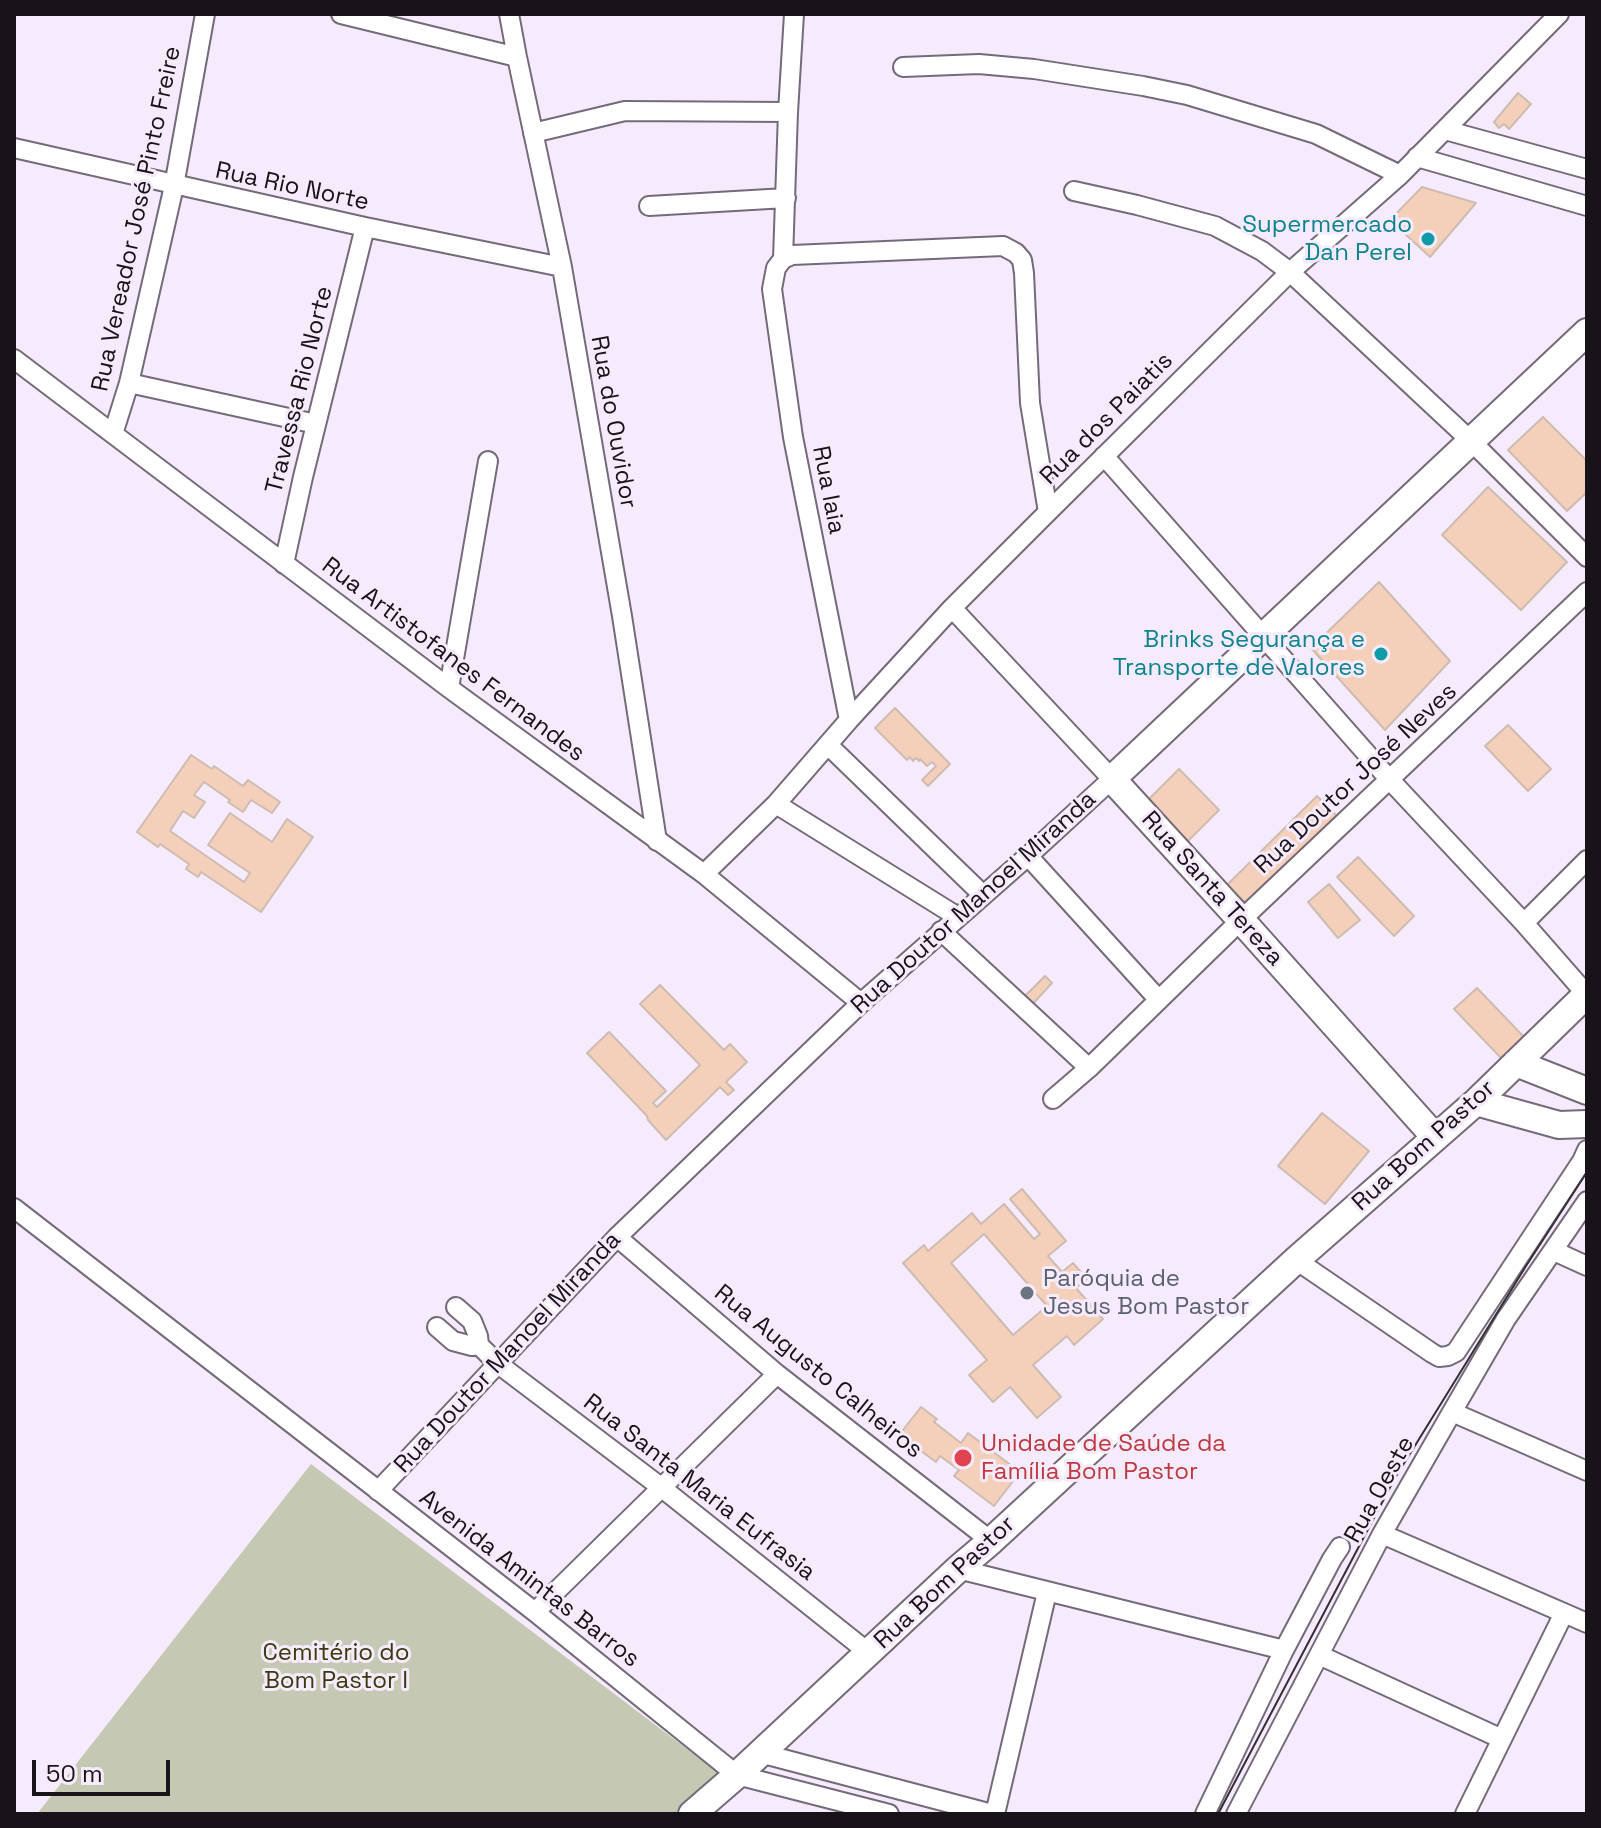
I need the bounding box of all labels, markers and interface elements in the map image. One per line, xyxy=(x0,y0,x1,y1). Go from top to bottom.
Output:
street label: Rua Vereador José Pinto Freire xyxy=(86,44,188,394)
street label: Rua Rio Norte xyxy=(212,157,372,217)
place label: Supermercado Dan Perel xyxy=(1242,211,1412,267)
marker: Supermercado Dan Perel xyxy=(1419,230,1437,248)
street label: Travessa Rio Norte xyxy=(260,283,340,497)
street label: Rua do Ouvidor xyxy=(584,333,642,511)
street label: Rua dos Paiatis xyxy=(1035,347,1179,491)
street label: Rua Iaia xyxy=(805,444,851,536)
street label: Rua Artistofanes Fernandes xyxy=(316,552,590,768)
place label: Brinks Segurança e Transporte de Valores xyxy=(1113,626,1365,682)
marker: Brinks Segurança e Transporte de Valores xyxy=(1372,645,1390,663)
street label: Rua Doutor José Neves xyxy=(1249,678,1463,880)
street label: Rua Doutor Manoel Miranda xyxy=(846,785,1102,1021)
street label: Rua Santa Tereza xyxy=(1135,806,1289,972)
street label: Rua Bom Pastor xyxy=(1347,1074,1501,1218)
street label: Rua Doutor Manoel Miranda xyxy=(389,1226,627,1480)
place label: Paróquia de Jesus Bom Pastor xyxy=(1043,1265,1249,1321)
street label: Rua Augusto Calheiros xyxy=(708,1279,928,1465)
marker: Paróquia de Jesus Bom Pastor xyxy=(1018,1284,1036,1302)
street label: Rua Santa Maria Eufrasia xyxy=(577,1388,821,1588)
place label: Unidade de Saúde da Família Bom Pastor xyxy=(981,1430,1226,1486)
street label: Rua Oeste xyxy=(1339,1432,1421,1548)
marker: Unidade de Saúde da Família Bom Pastor xyxy=(952,1447,974,1469)
street label: Avenida Amintas Barros xyxy=(413,1484,645,1674)
street label: Rua Bom Pastor xyxy=(869,1510,1021,1656)
park label: Cemitério do Bom Pastor I xyxy=(262,1639,410,1695)
scale bar xyxy=(36,1744,174,1794)
text: 50 m xyxy=(46,1758,103,1789)

